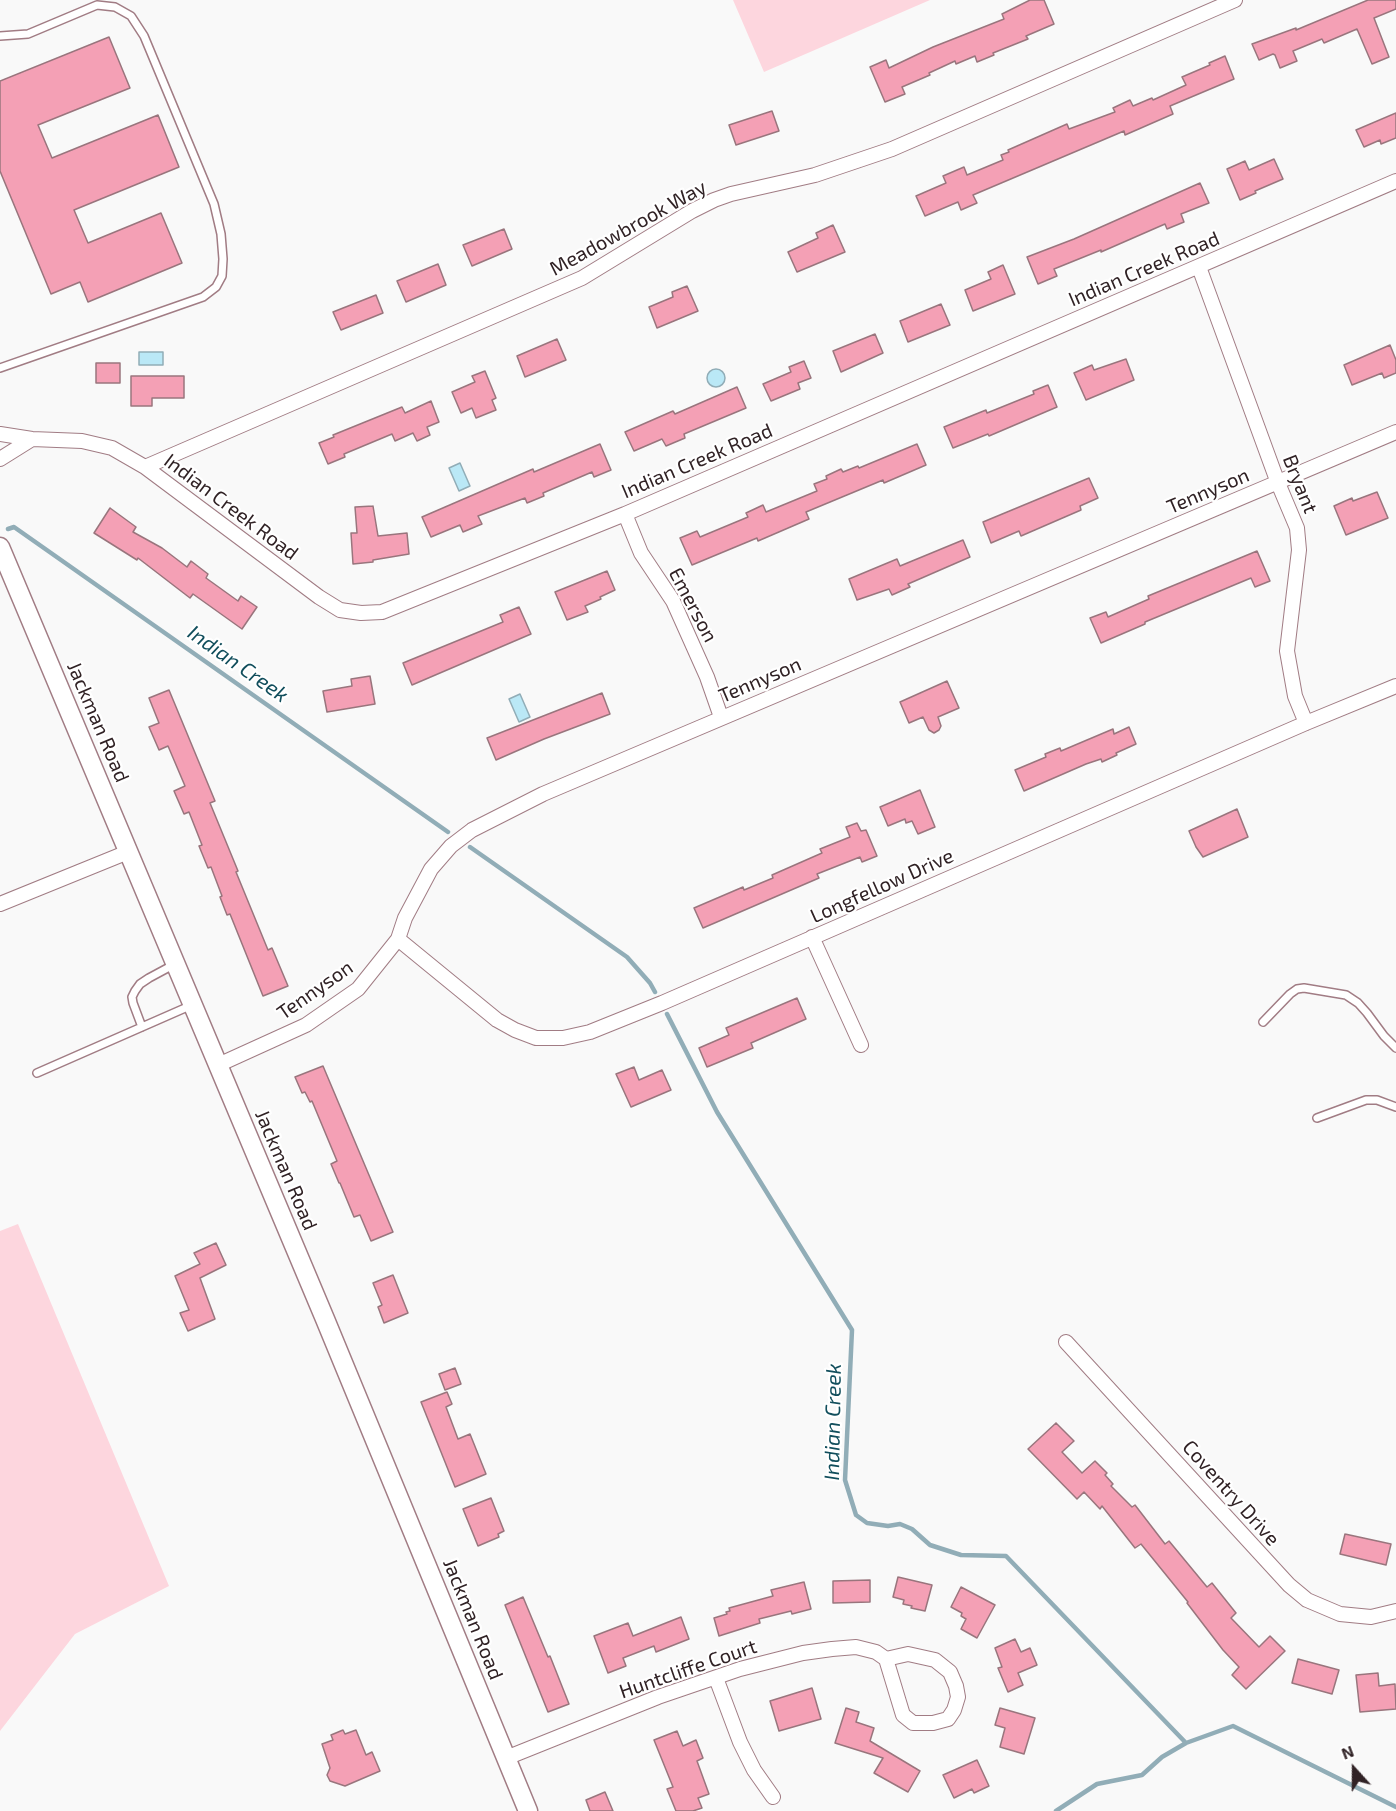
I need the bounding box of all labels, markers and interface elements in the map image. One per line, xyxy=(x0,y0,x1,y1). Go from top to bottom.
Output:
street label: Meadowbrook Way xyxy=(546,175,710,281)
street label: Indian Creek Road xyxy=(1065,226,1223,312)
street label: Indian Creek Road xyxy=(618,418,776,504)
street label: Indian Creek Road xyxy=(159,449,303,565)
street label: Bryant xyxy=(1277,451,1323,517)
street label: Tennyson xyxy=(1163,463,1253,519)
street label: Emerson xyxy=(663,564,723,646)
water label: Indian Creek xyxy=(183,620,293,708)
street label: Tennyson xyxy=(715,652,805,708)
street label: Jackman Road xyxy=(62,658,134,786)
street label: Longfellow Drive xyxy=(807,844,957,928)
street label: Tennyson xyxy=(272,955,358,1025)
street label: Jackman Road xyxy=(250,1106,322,1234)
water label: Indian Creek xyxy=(819,1363,847,1481)
street label: Coventry Drive xyxy=(1177,1435,1285,1551)
street label: Jackman Road xyxy=(438,1555,508,1683)
street label: Huntcliffe Court xyxy=(616,1634,760,1704)
north arrow xyxy=(1324,1739,1384,1799)
text: N xyxy=(1339,1741,1356,1763)

